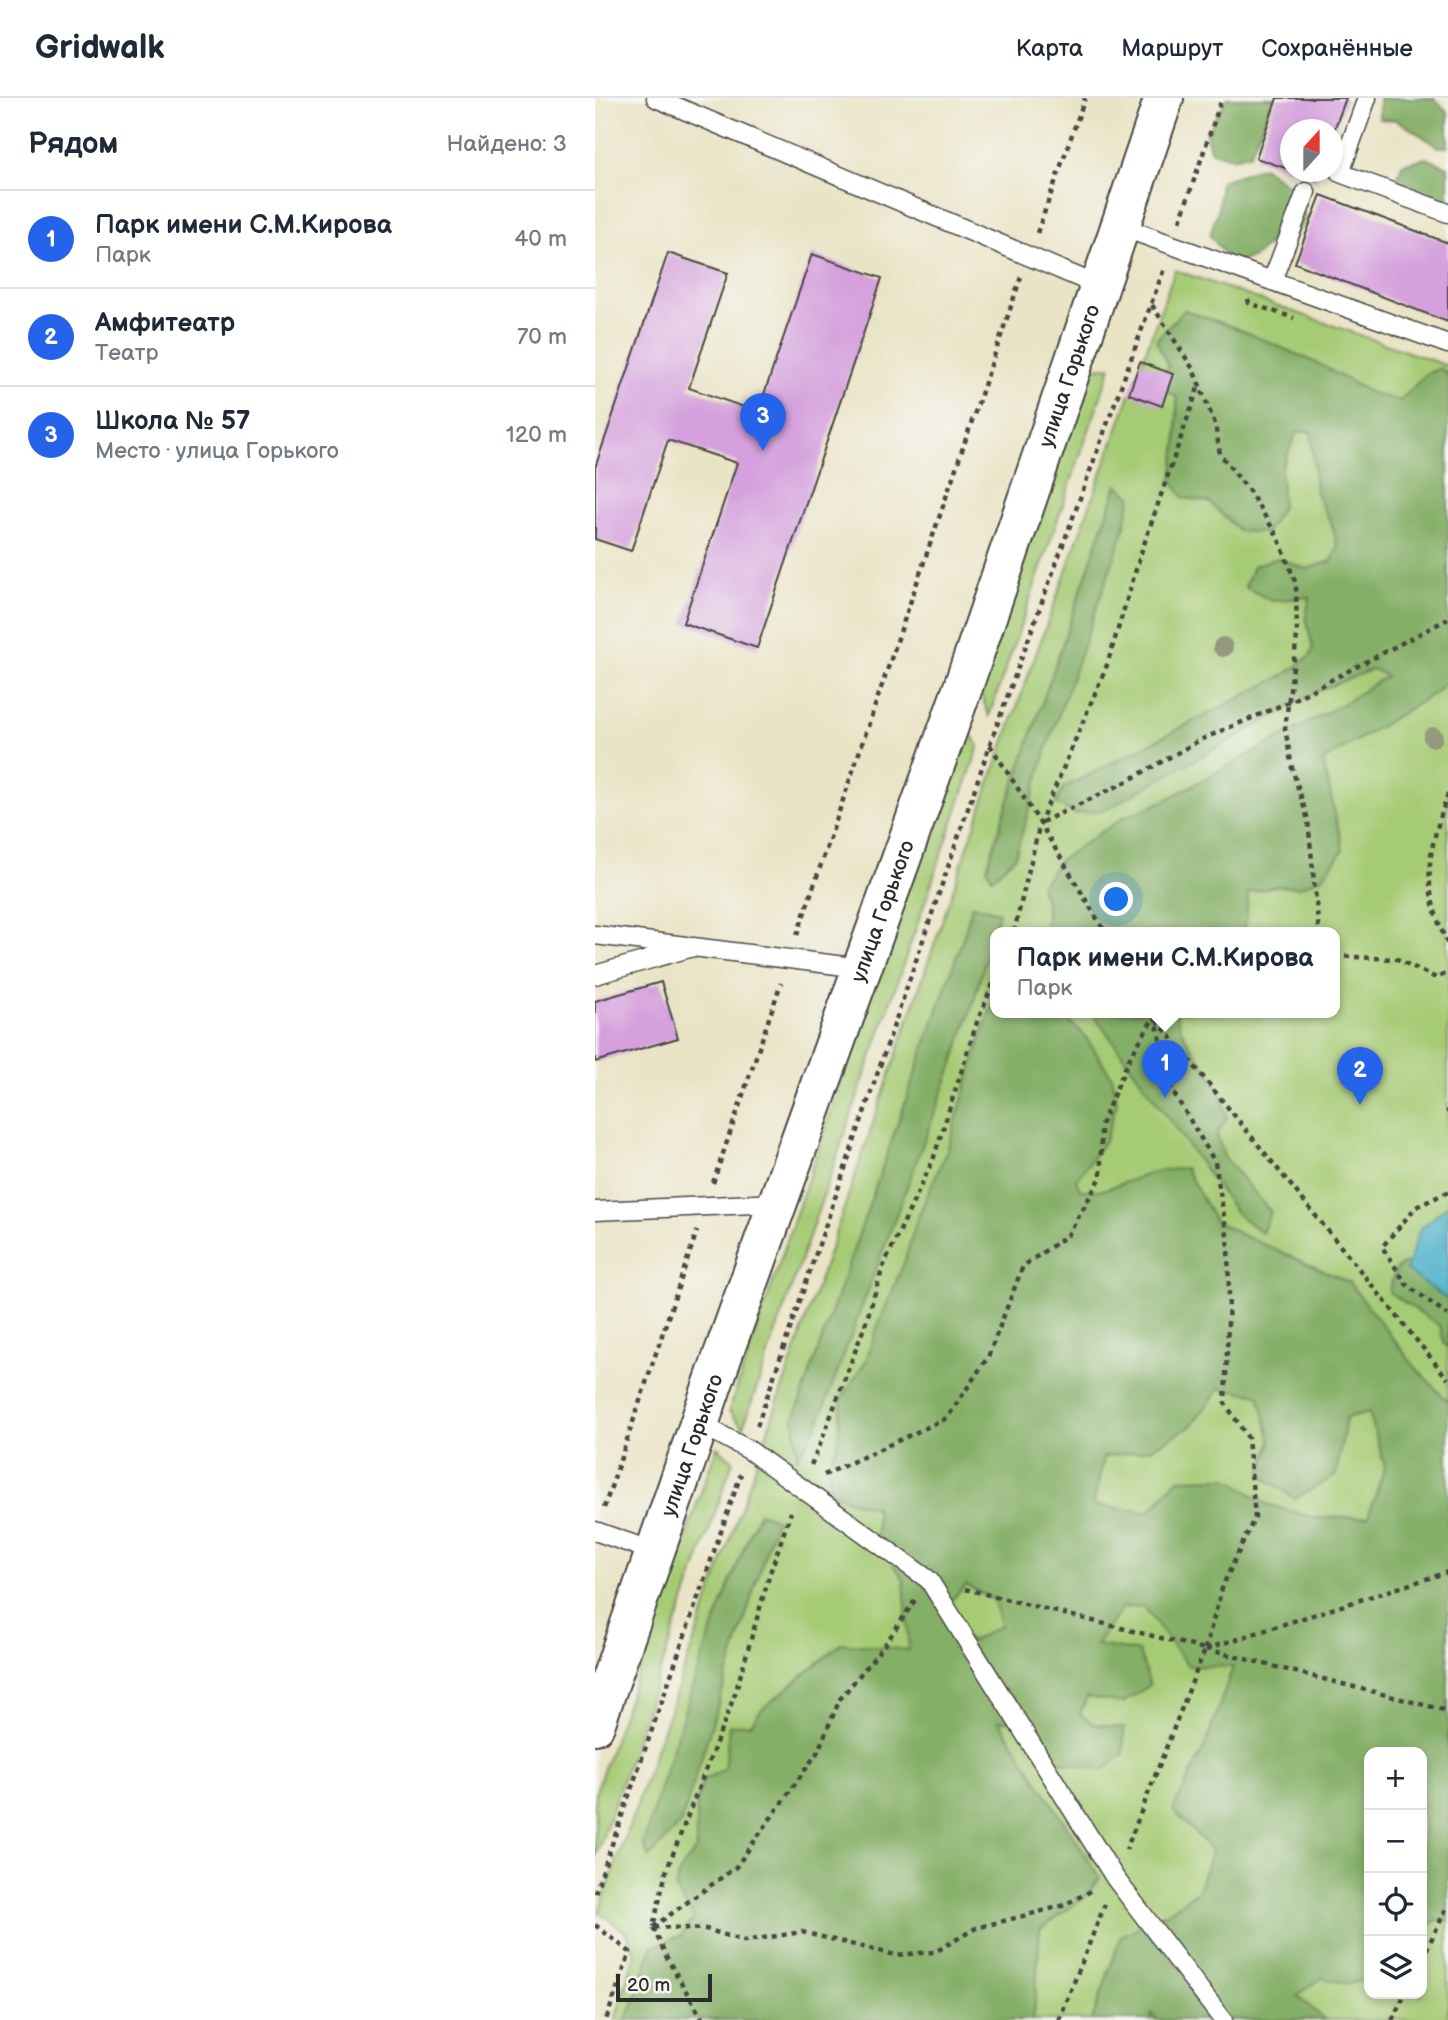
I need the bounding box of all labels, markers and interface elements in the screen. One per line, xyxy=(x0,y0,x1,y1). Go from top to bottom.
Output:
text: Gridwalk xyxy=(35,28,165,68)
text: Карта xyxy=(1016,34,1083,63)
text: Маршрут xyxy=(1121,34,1223,63)
text: Сохранённые xyxy=(1261,34,1413,63)
north arrow xyxy=(1280,119,1343,182)
text: Рядом xyxy=(28,126,118,162)
text: Найдено: 3 xyxy=(446,130,567,158)
text: Парк имени С.М.Кирова xyxy=(95,210,392,241)
text: 1 xyxy=(46,225,56,253)
text: 40 m xyxy=(514,225,567,253)
text: Парк xyxy=(95,241,151,269)
street label: улица Горького xyxy=(1034,301,1106,451)
text: Амфитеатр xyxy=(95,308,235,339)
text: 2 xyxy=(44,323,58,351)
text: 70 m xyxy=(517,323,567,351)
text: Театр xyxy=(95,339,158,367)
pin: 3 xyxy=(740,393,786,451)
text: Школа № 57 xyxy=(95,406,250,437)
text: 3 xyxy=(44,421,58,449)
text: 120 m xyxy=(506,421,567,449)
text: Место · улица Горького xyxy=(95,437,339,465)
street label: улица Горького xyxy=(846,837,920,986)
your location xyxy=(1099,882,1133,916)
popup xyxy=(990,927,1340,1018)
text: Парк имени С.М.Кирова xyxy=(1017,943,1313,974)
text: Парк xyxy=(1017,974,1073,1002)
pin: 1 xyxy=(1142,1040,1188,1098)
pin: 2 xyxy=(1337,1047,1383,1105)
street label: улица Горького xyxy=(656,1371,728,1520)
map controls xyxy=(1364,1747,1427,1999)
button: + xyxy=(1364,1747,1427,1810)
button: − xyxy=(1364,1810,1427,1873)
button: locate xyxy=(1364,1873,1427,1936)
button: layers xyxy=(1364,1936,1427,1999)
scale bar xyxy=(616,1971,712,2003)
text: 20 m xyxy=(627,1974,670,1997)

